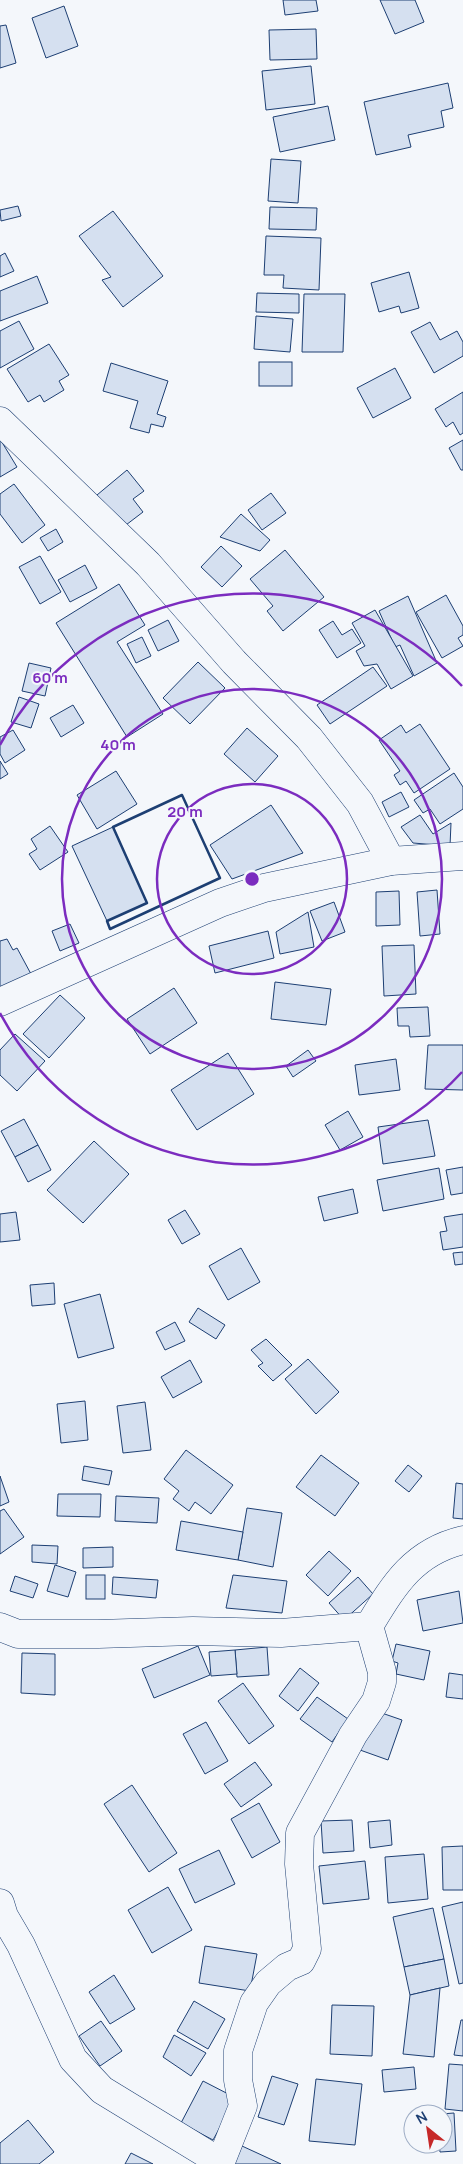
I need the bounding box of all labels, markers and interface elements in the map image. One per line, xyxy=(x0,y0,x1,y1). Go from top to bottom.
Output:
text: 60 m xyxy=(32,667,68,688)
text: 40 m xyxy=(100,734,136,755)
text: 20 m xyxy=(167,801,203,822)
centre of rings xyxy=(243,870,261,888)
north arrow xyxy=(403,2104,453,2154)
text: N xyxy=(412,2107,430,2128)

